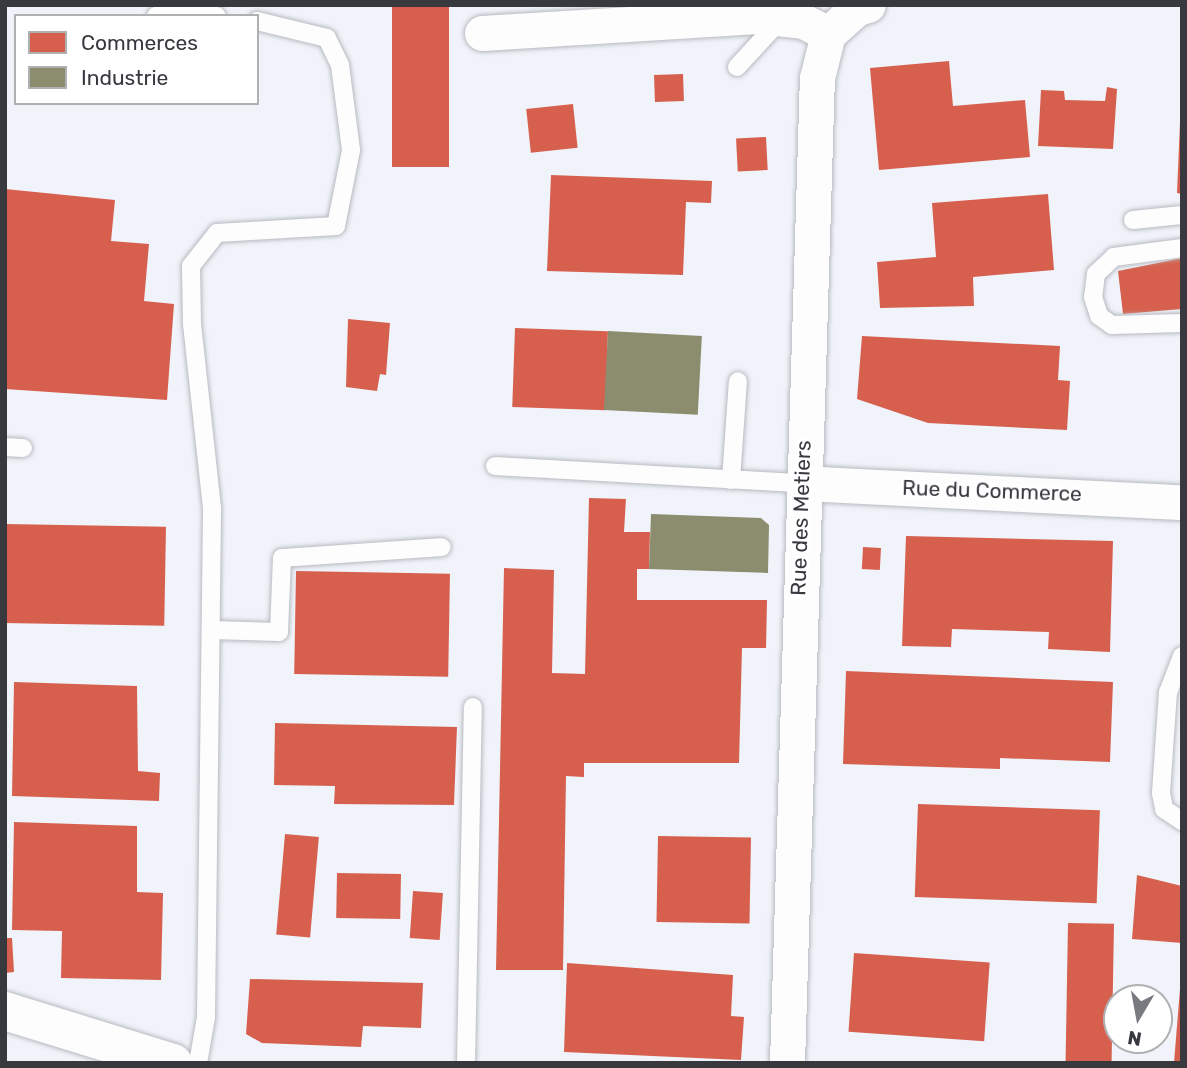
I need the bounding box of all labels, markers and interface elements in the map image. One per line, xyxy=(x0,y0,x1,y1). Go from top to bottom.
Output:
legend xyxy=(14,14,259,105)
text: Commerces xyxy=(81,30,198,55)
text: Industrie xyxy=(81,65,168,90)
street label: Rue des Metiers xyxy=(786,440,816,596)
street label: Rue du Commerce xyxy=(902,475,1082,507)
north arrow xyxy=(1103,984,1173,1054)
text: N xyxy=(1126,1026,1143,1051)

